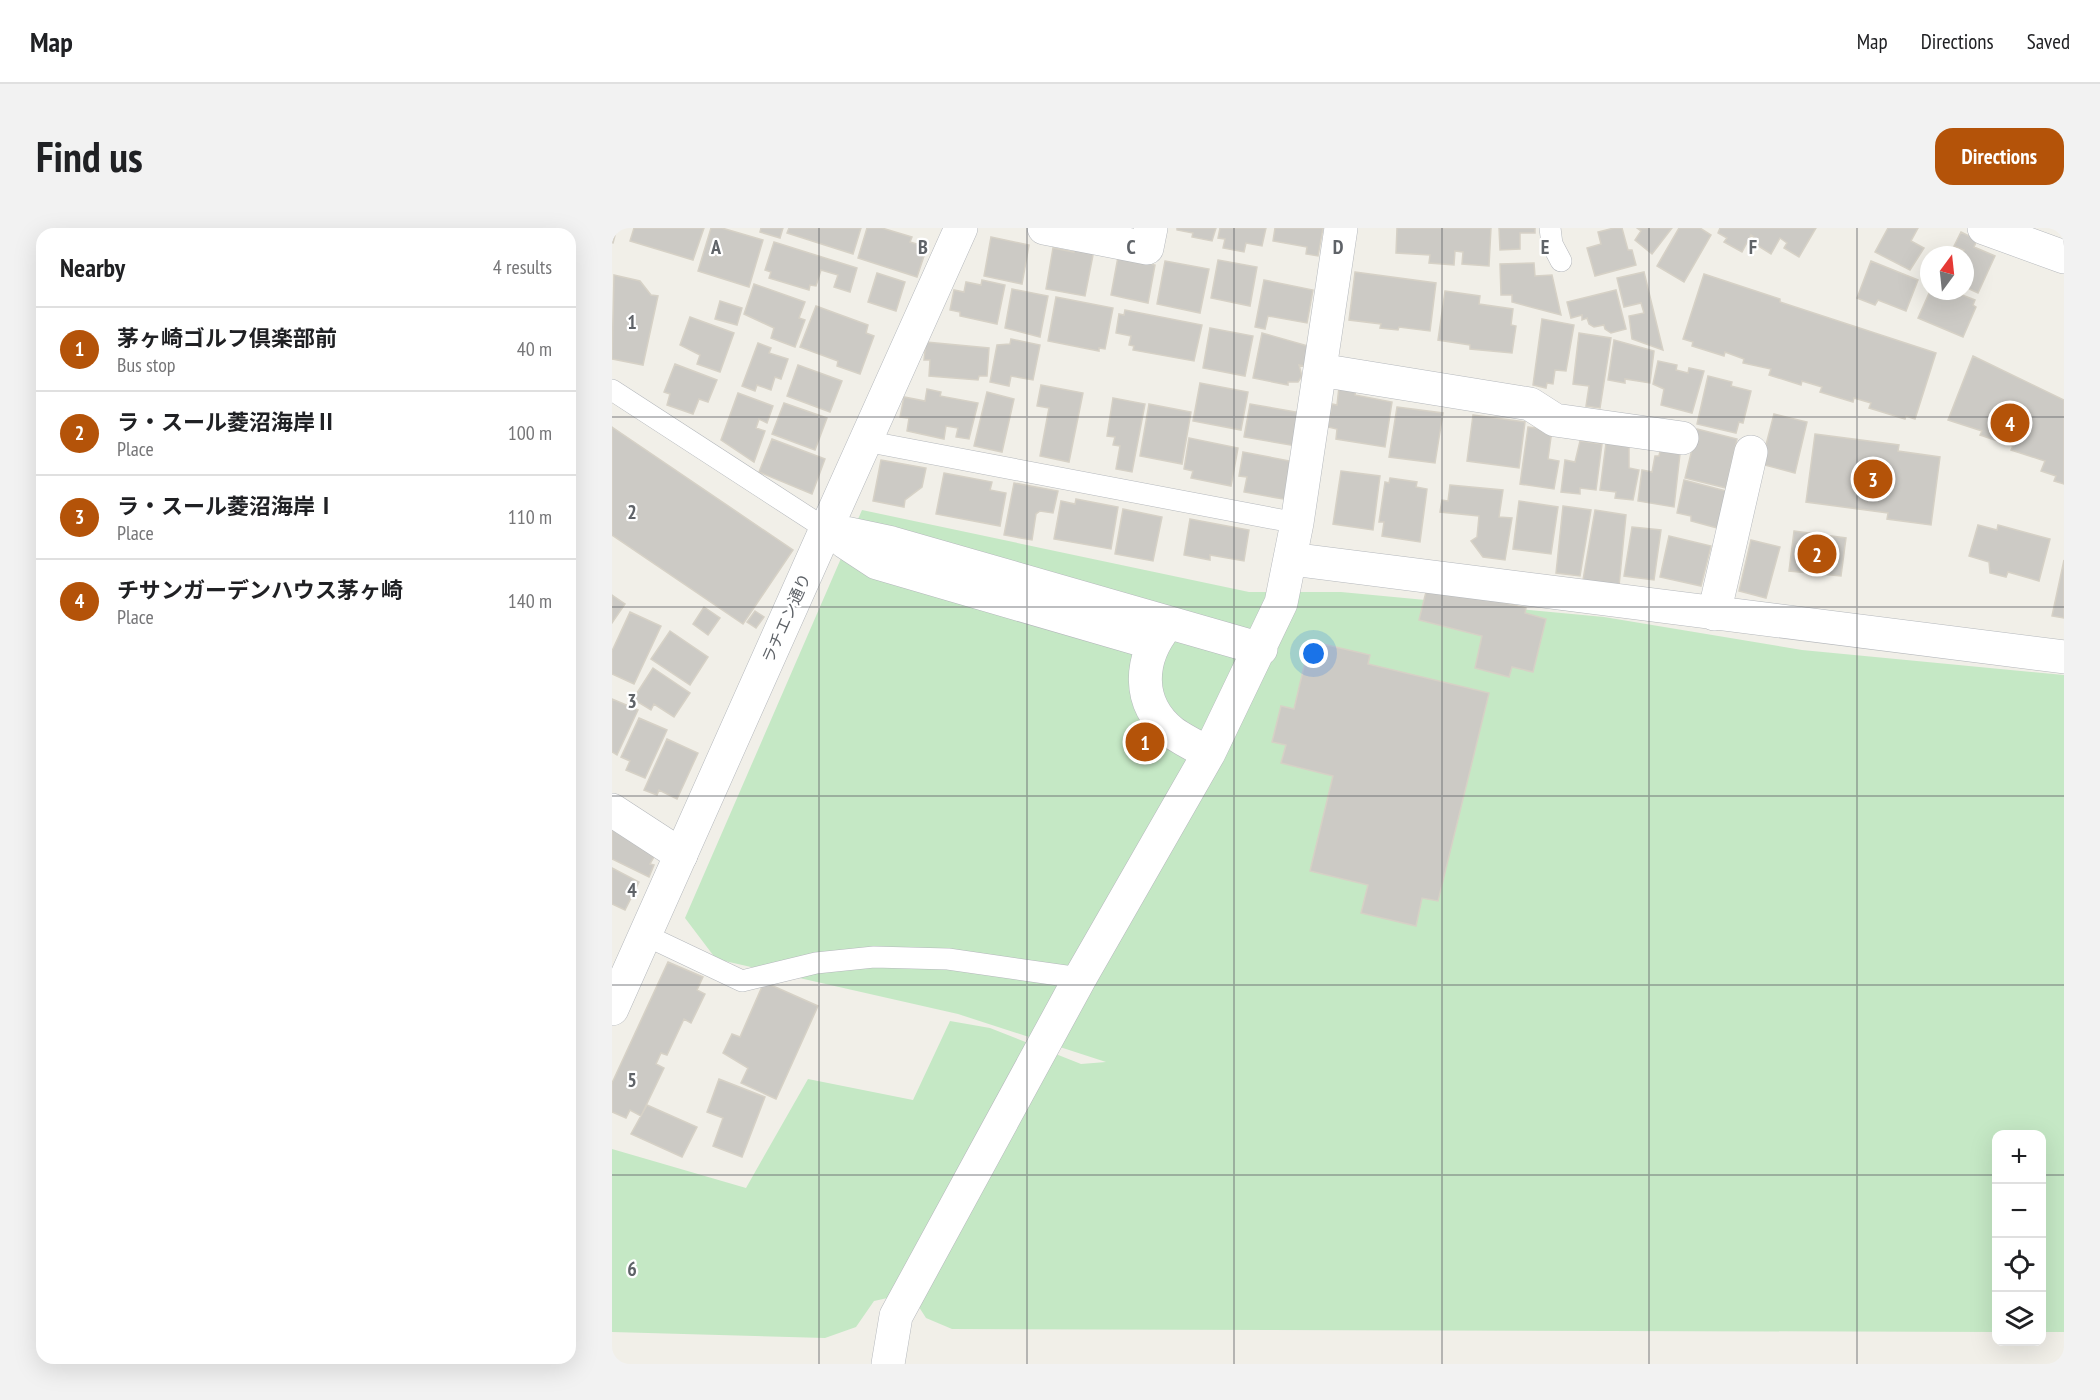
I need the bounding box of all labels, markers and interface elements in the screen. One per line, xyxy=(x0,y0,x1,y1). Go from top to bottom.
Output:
text: Map xyxy=(30,23,73,60)
text: Map xyxy=(1857,28,1888,55)
text: Directions xyxy=(1921,28,1994,55)
text: Saved xyxy=(2027,28,2070,55)
button: Directions xyxy=(1935,128,2064,185)
text: Find us xyxy=(36,129,143,184)
text: A xyxy=(710,234,722,260)
text: B xyxy=(918,234,928,260)
text: C xyxy=(1126,234,1136,260)
text: D xyxy=(1333,234,1344,260)
text: E xyxy=(1541,234,1549,260)
text: F xyxy=(1749,234,1757,260)
north arrow xyxy=(1920,246,1974,300)
text: Nearby xyxy=(60,251,125,284)
text: 4 results xyxy=(493,254,552,280)
text: 1 xyxy=(627,309,637,335)
text: 茅ヶ崎ゴルフ倶楽部前 xyxy=(117,324,337,352)
text: 1 xyxy=(75,336,84,362)
text: 40 m xyxy=(517,336,552,362)
text: Bus stop xyxy=(117,352,176,378)
pin: 4 xyxy=(1990,400,2030,446)
text: ラ・スール菱沼海岸Ⅱ xyxy=(117,408,337,436)
text: 2 xyxy=(75,420,84,446)
text: 100 m xyxy=(508,420,552,446)
text: Place xyxy=(117,436,154,462)
pin: 3 xyxy=(1854,456,1892,502)
text: ラ・スール菱沼海岸Ⅰ xyxy=(117,492,337,520)
text: 2 xyxy=(627,499,637,525)
text: 3 xyxy=(75,504,84,530)
text: 110 m xyxy=(508,504,552,530)
text: Place xyxy=(117,520,154,546)
pin: 2 xyxy=(1798,532,1836,576)
street label: ラチエン通り xyxy=(757,570,815,666)
text: チサンガーデンハウス茅ヶ崎 xyxy=(117,576,403,604)
text: 4 xyxy=(75,588,84,614)
text: 140 m xyxy=(508,588,552,614)
text: Place xyxy=(117,604,154,630)
your location xyxy=(1299,639,1328,668)
text: 3 xyxy=(627,688,637,714)
pin: 1 xyxy=(1126,720,1164,764)
text: 4 xyxy=(627,877,637,903)
text: 5 xyxy=(627,1067,637,1093)
map controls xyxy=(1992,1130,2046,1346)
button: + xyxy=(1992,1130,2046,1184)
button: − xyxy=(1992,1184,2046,1238)
button: locate xyxy=(1992,1238,2046,1292)
text: 6 xyxy=(627,1256,637,1282)
button: layers xyxy=(1992,1292,2046,1346)

